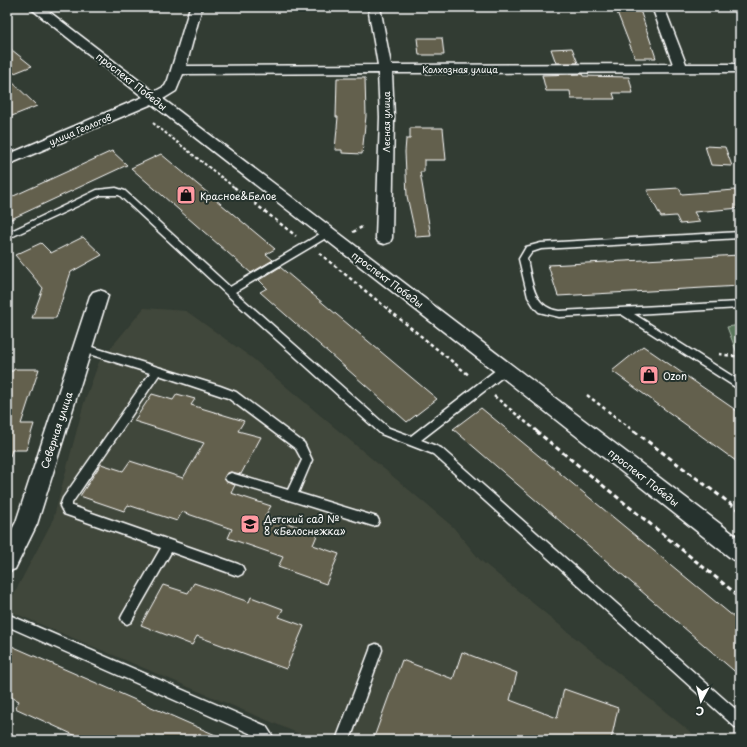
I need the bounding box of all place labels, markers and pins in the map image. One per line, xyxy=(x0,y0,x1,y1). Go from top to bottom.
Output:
shop icon: Красное&Белое xyxy=(175,184,197,206)
place label: Красное&Белое xyxy=(200,188,277,203)
shop icon: Ozon xyxy=(638,364,660,386)
place label: Ozon xyxy=(663,368,687,383)
place label: Детский сад № 8 «Белоснежка» xyxy=(263,511,346,538)
school or university icon: Детский сад № 8 «Белоснежка» xyxy=(239,513,261,535)

